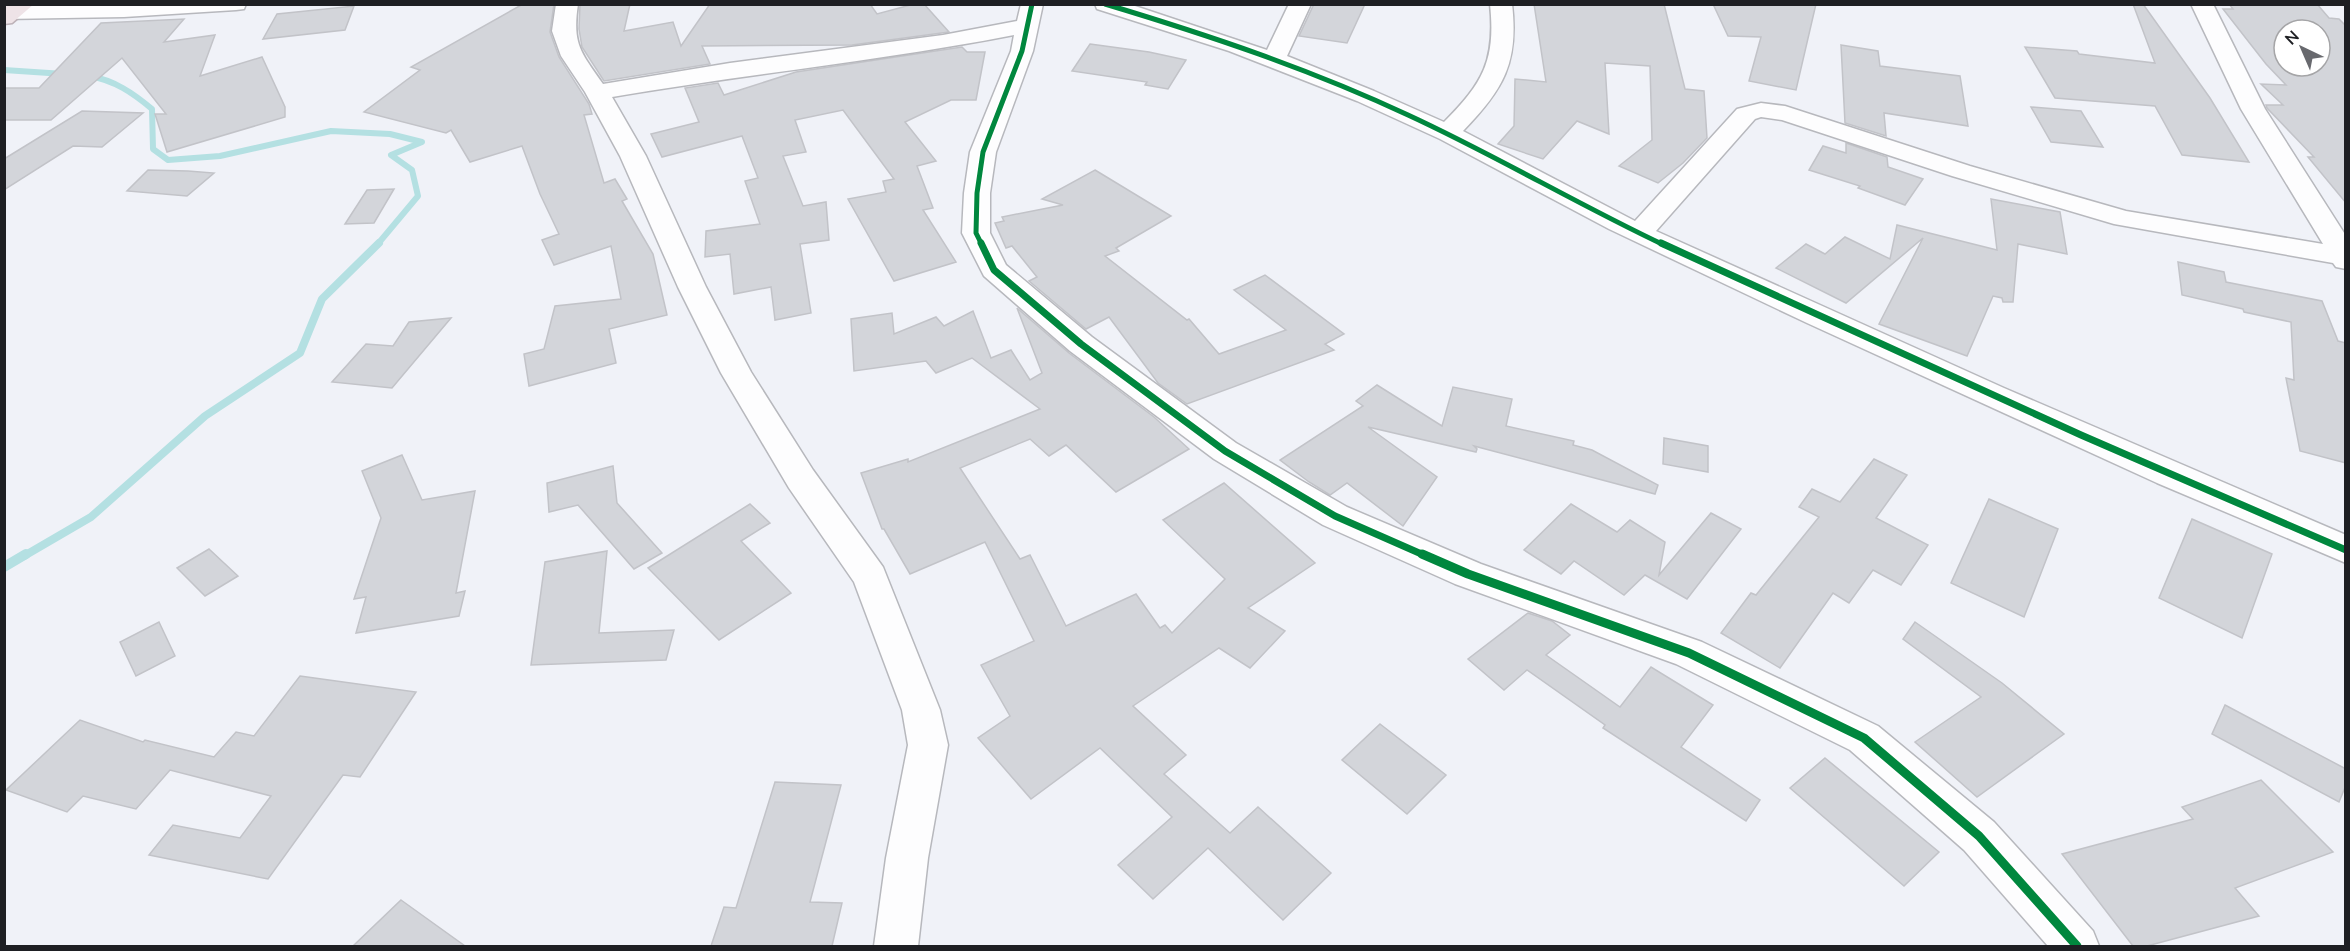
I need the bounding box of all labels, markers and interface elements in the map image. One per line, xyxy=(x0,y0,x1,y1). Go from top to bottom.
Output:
north arrow xyxy=(2272,18,2332,78)
text: N xyxy=(2280,26,2304,50)

